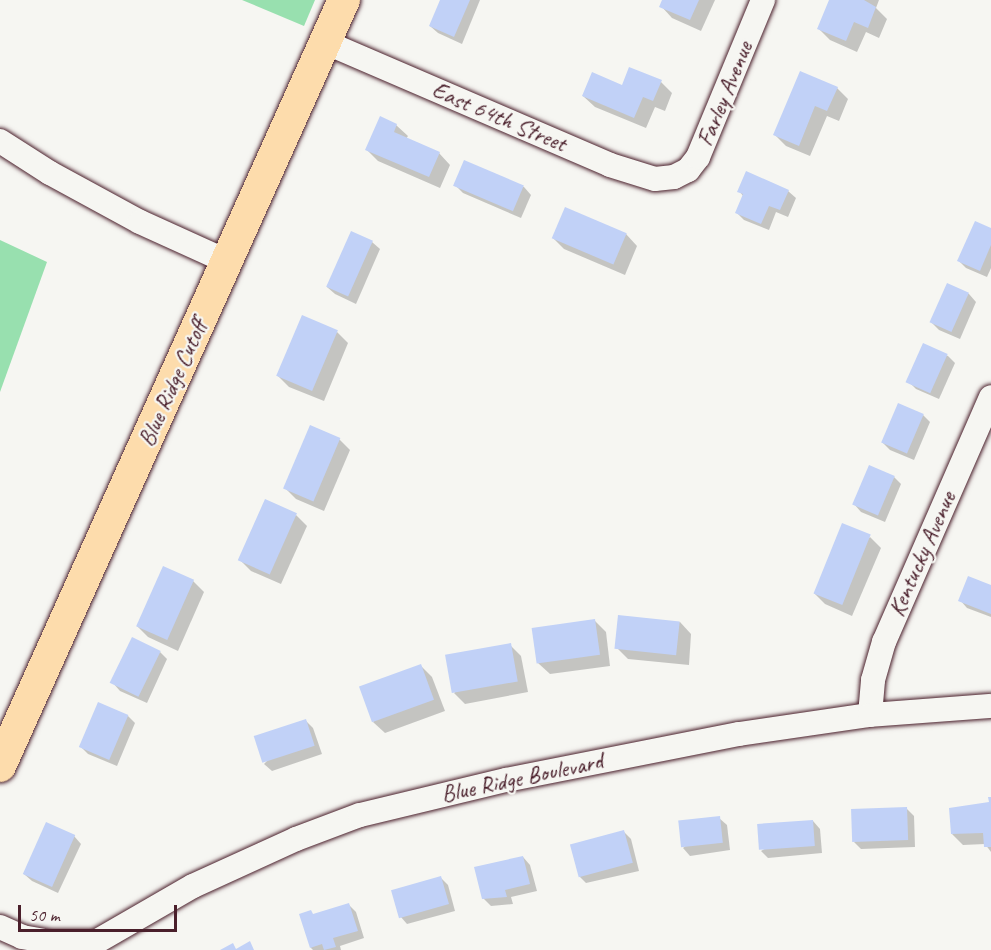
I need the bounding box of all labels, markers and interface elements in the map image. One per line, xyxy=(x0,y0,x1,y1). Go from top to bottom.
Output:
street label: Farley Avenue xyxy=(691,37,759,151)
street label: East 64th Street xyxy=(427,76,571,158)
street label: Blue Ridge Cutoff xyxy=(132,315,214,451)
street label: Kentucky Avenue xyxy=(882,487,962,621)
street label: Blue Ridge Boulevard xyxy=(438,747,606,809)
scale bar xyxy=(21,893,180,931)
text: 50 m xyxy=(29,904,60,926)

